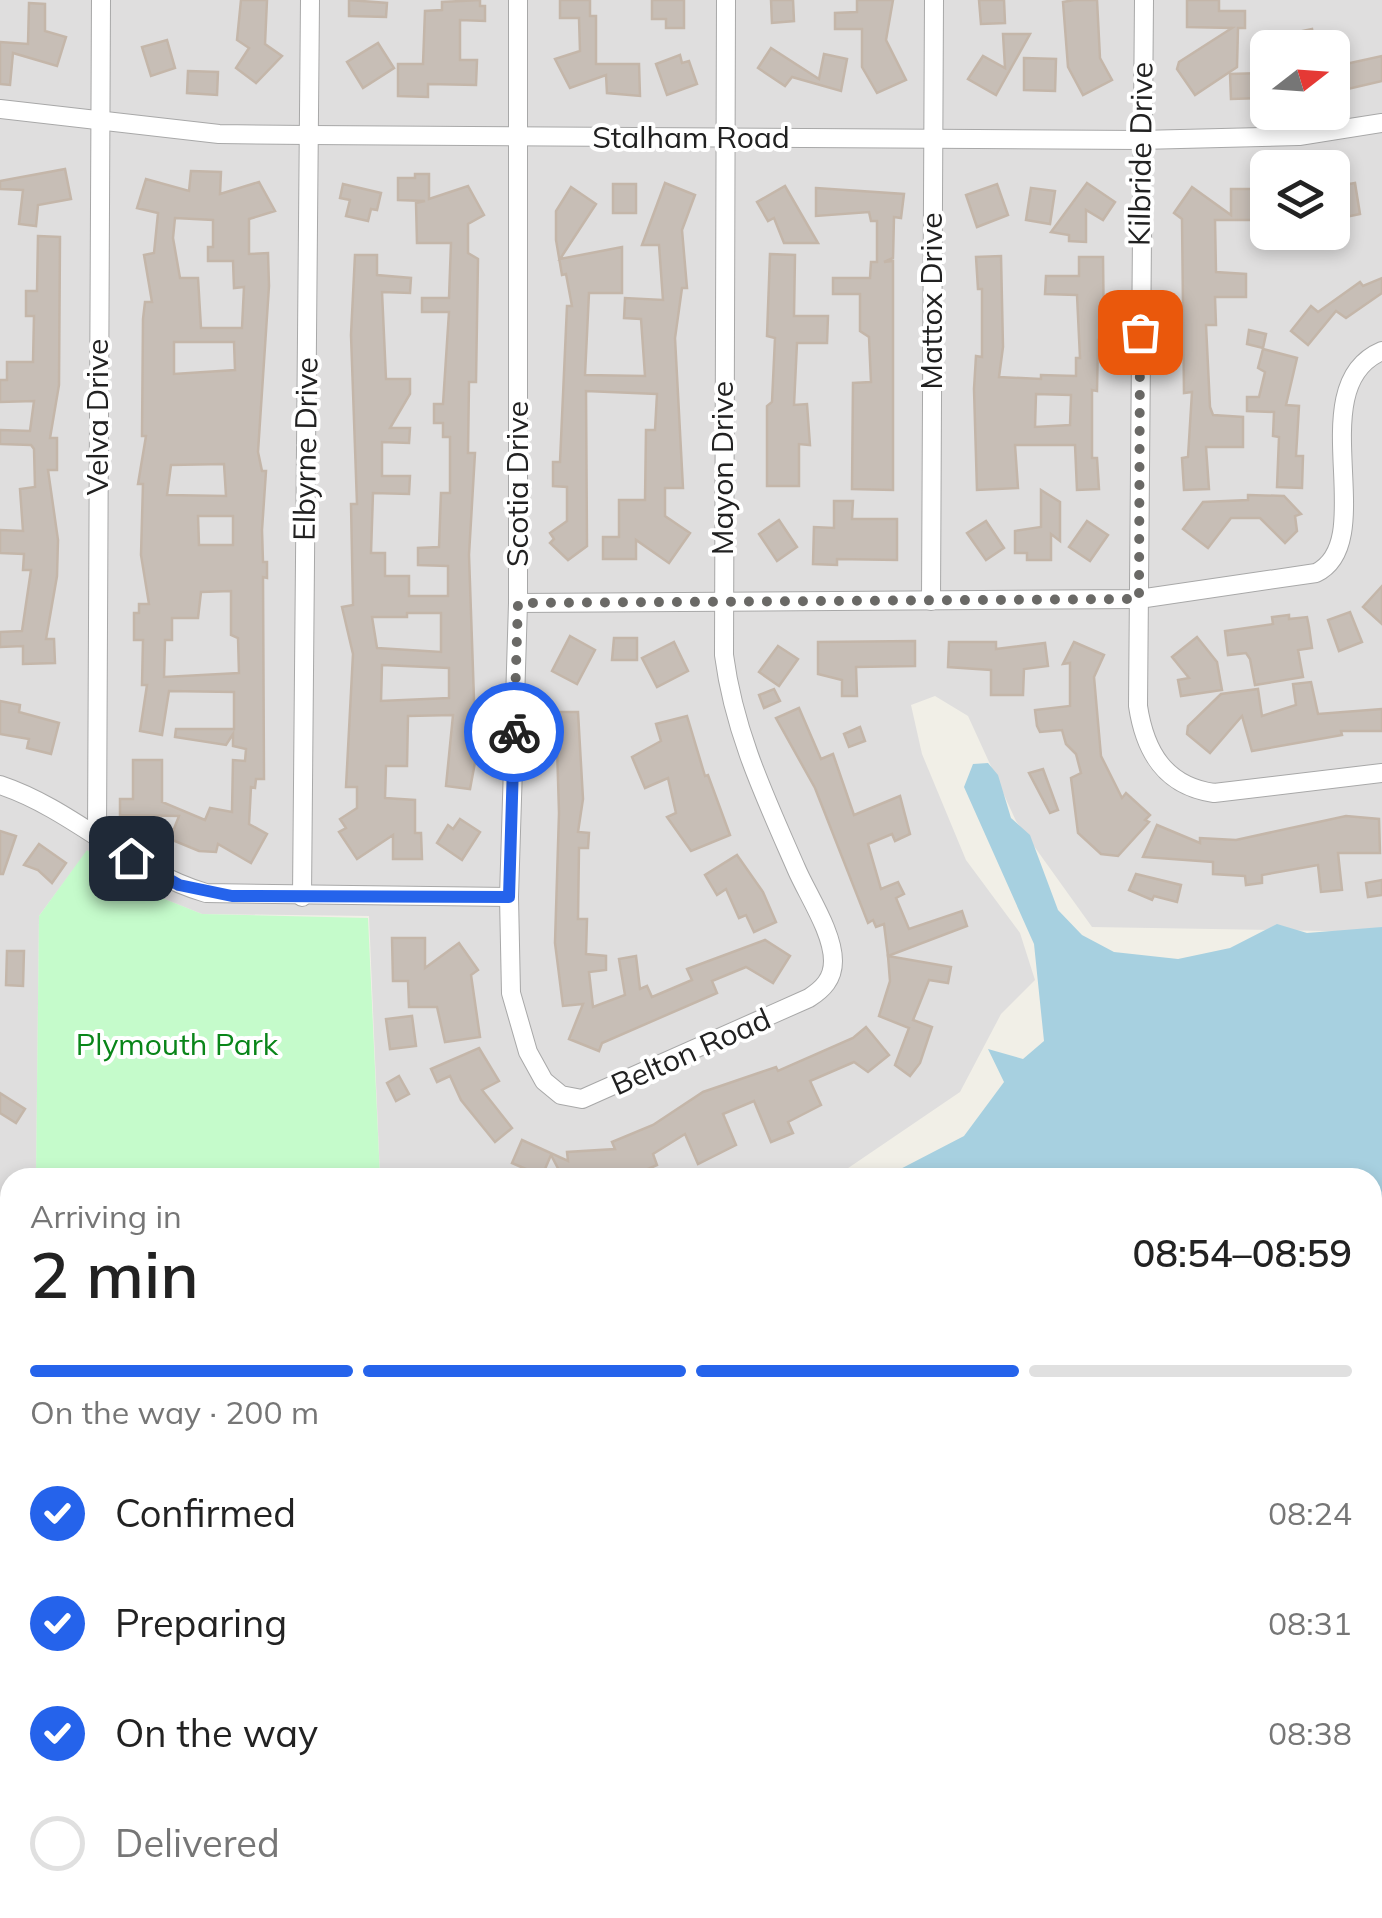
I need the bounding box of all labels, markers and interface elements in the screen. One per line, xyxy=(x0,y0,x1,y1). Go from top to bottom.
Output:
north arrow xyxy=(1250,30,1350,130)
map controls xyxy=(1250,30,1350,250)
street label: Kilbride Drive xyxy=(1119,62,1161,246)
street label: Stalham Road xyxy=(592,118,790,156)
button: layers xyxy=(1250,150,1350,250)
street label: Mattox Drive xyxy=(912,212,950,390)
pin xyxy=(1098,290,1183,375)
icon: bag xyxy=(1113,305,1168,360)
street label: Velva Drive xyxy=(78,339,116,495)
street label: Elbyrne Drive xyxy=(284,357,326,541)
street label: Mayon Drive xyxy=(703,381,741,555)
street label: Scotia Drive xyxy=(498,401,536,567)
courier xyxy=(464,682,564,782)
icon: bike xyxy=(487,705,542,760)
pin xyxy=(89,816,174,901)
icon: home xyxy=(104,831,159,886)
street label: Belton Road xyxy=(605,999,776,1103)
park label: Plymouth Park xyxy=(76,1025,279,1063)
text: Arriving in xyxy=(30,1196,182,1236)
text: 08:54–08:59 xyxy=(1132,1229,1352,1277)
text: 2 min xyxy=(30,1233,199,1314)
text: On the way · 200 m xyxy=(30,1392,319,1432)
icon: check xyxy=(30,1486,85,1541)
text: Confirmed xyxy=(115,1489,296,1537)
text: 08:24 xyxy=(1268,1493,1352,1533)
icon: check xyxy=(30,1596,85,1651)
text: Preparing xyxy=(115,1599,287,1647)
text: 08:31 xyxy=(1268,1603,1352,1643)
icon: check xyxy=(30,1706,85,1761)
text: On the way xyxy=(115,1709,318,1757)
text: 08:38 xyxy=(1268,1713,1352,1753)
text: Delivered xyxy=(115,1819,280,1867)

